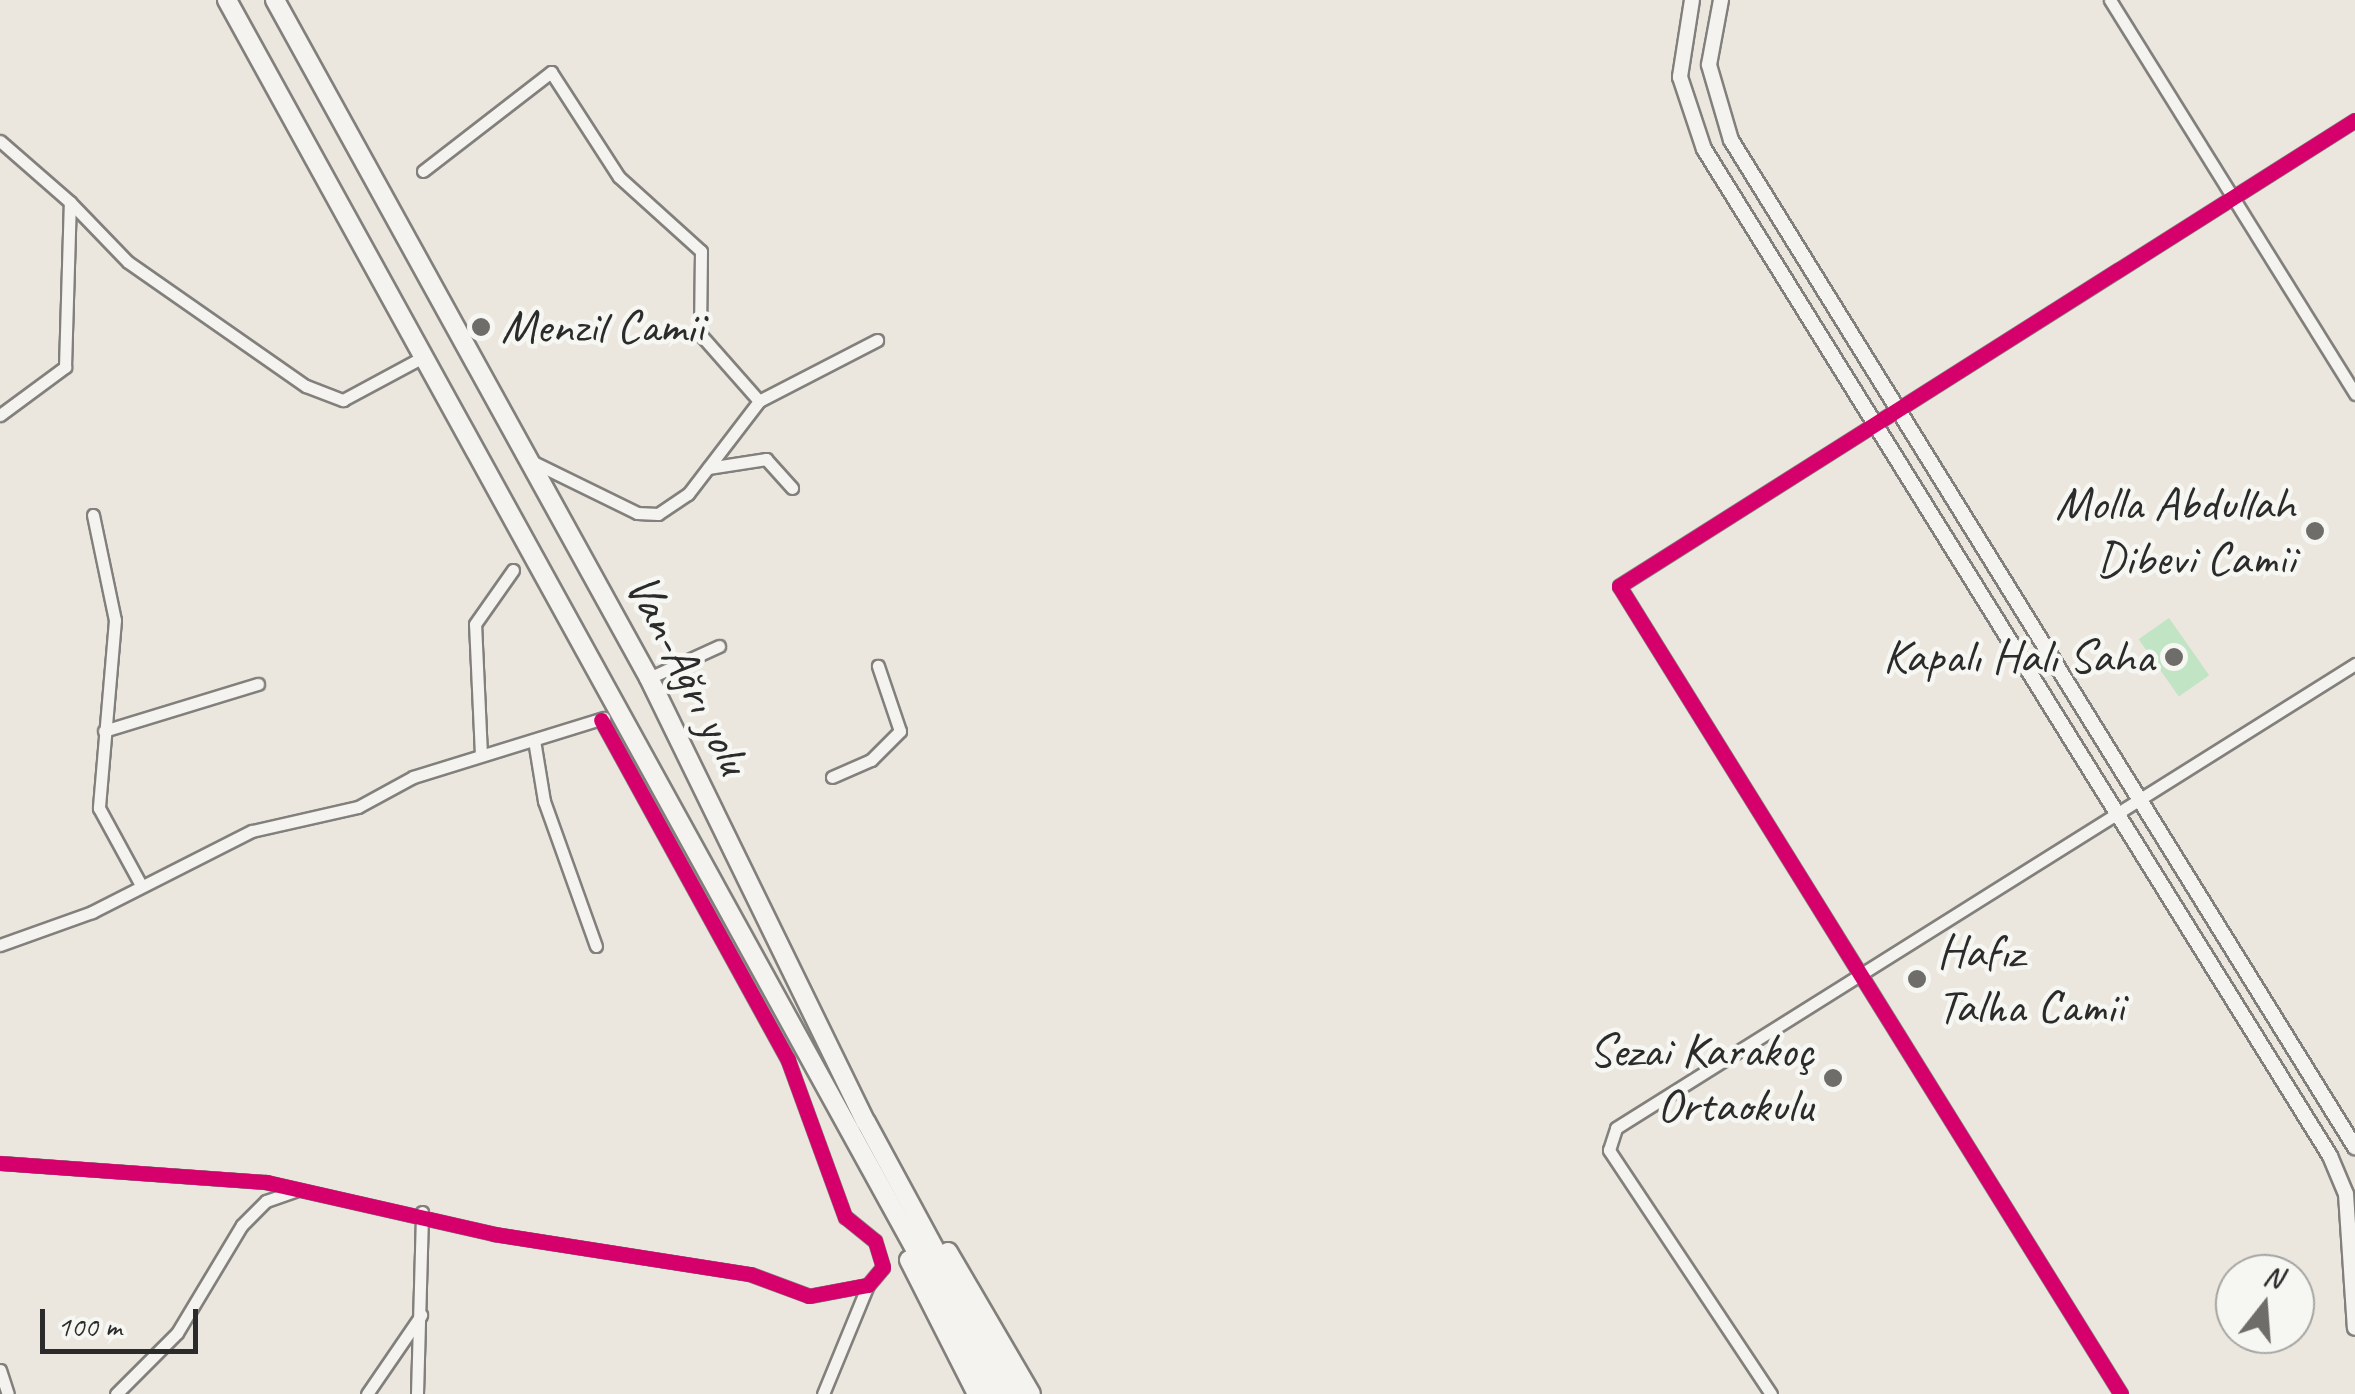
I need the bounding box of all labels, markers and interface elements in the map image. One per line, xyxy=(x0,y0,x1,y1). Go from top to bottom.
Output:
place label: Menzil Camii xyxy=(501,298,705,356)
marker: Menzil Camii xyxy=(470,316,492,338)
place label: Molla Abdullah Dibevi Camii xyxy=(2058,474,2295,587)
marker: Molla Abdullah Dibevi Camii xyxy=(2304,520,2326,542)
street label: Van-Ağrı yolu xyxy=(613,564,763,784)
place label: Kapalı Halı Saha xyxy=(1883,628,2154,686)
marker: Kapalı Halı Saha xyxy=(2163,646,2185,668)
place label: Hafız Talha Camii xyxy=(1937,922,2125,1035)
marker: Hafız Talha Camii xyxy=(1906,968,1928,990)
place label: Sezai Karakoç Ortaokulu xyxy=(1589,1021,1813,1134)
marker: Sezai Karakoç Ortaokulu xyxy=(1822,1067,1844,1089)
north arrow xyxy=(2215,1254,2315,1354)
text: N xyxy=(2260,1257,2287,1296)
scale bar xyxy=(45,1289,202,1351)
text: 100 m xyxy=(57,1307,122,1345)

